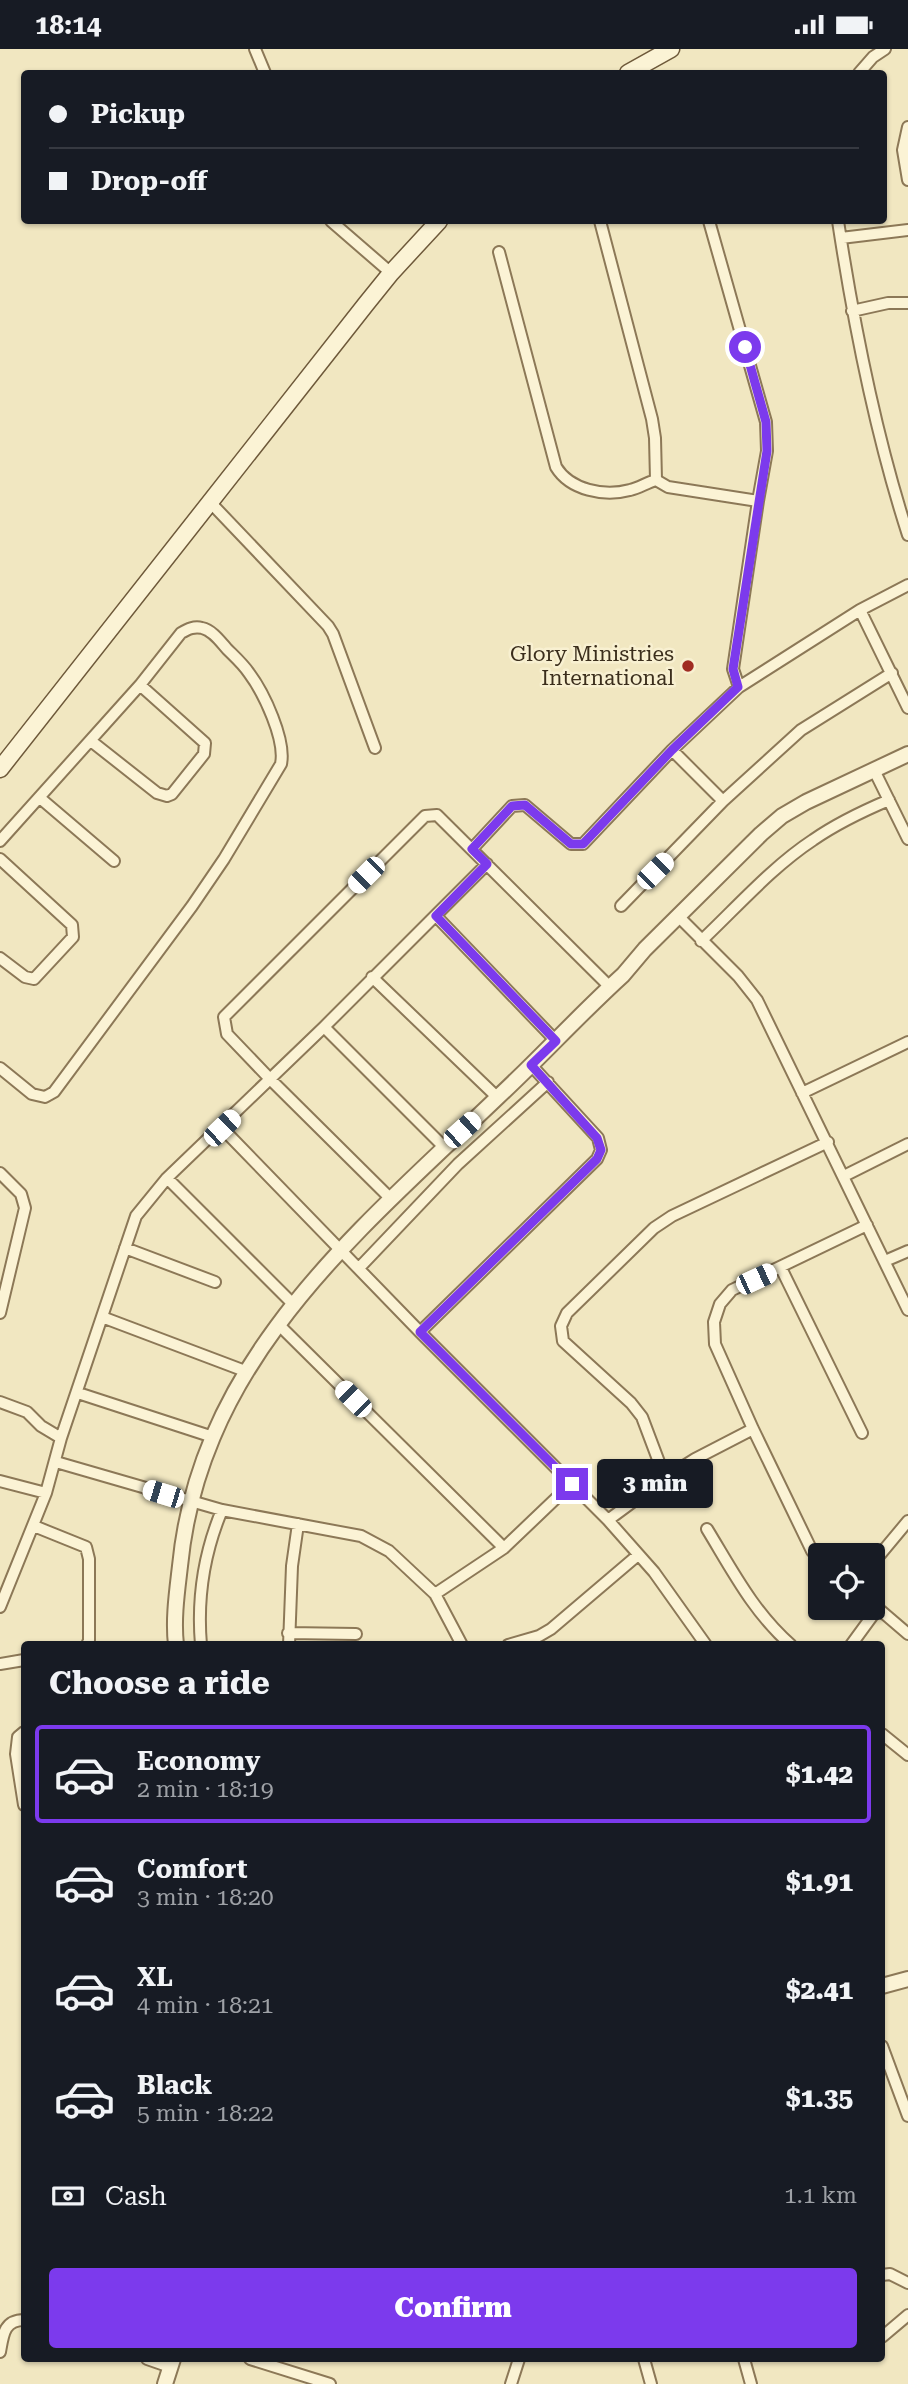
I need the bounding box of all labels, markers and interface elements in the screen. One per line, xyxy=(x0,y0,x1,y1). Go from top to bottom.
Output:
text: 18:14 xyxy=(35,10,101,40)
text: Pickup xyxy=(91,99,185,129)
text: Drop-off xyxy=(91,166,207,196)
route start xyxy=(729,331,761,363)
place label: Glory Ministries International xyxy=(510,642,675,690)
marker: Glory Ministries International xyxy=(680,658,696,674)
car xyxy=(633,849,678,893)
car xyxy=(344,853,389,897)
car xyxy=(200,1106,245,1150)
car xyxy=(440,1108,485,1152)
car xyxy=(733,1261,780,1297)
car xyxy=(331,1377,376,1421)
callout: 3 min xyxy=(596,1459,712,1509)
route end xyxy=(556,1468,588,1500)
text: 3 min xyxy=(623,1470,687,1497)
car xyxy=(140,1478,187,1510)
map controls xyxy=(808,1543,885,1620)
button: locate xyxy=(808,1543,885,1620)
text: Choose a ride xyxy=(49,1664,270,1702)
icon: car xyxy=(53,1743,116,1806)
text: Economy xyxy=(137,1746,260,1776)
text: $1.42 xyxy=(786,1759,853,1789)
text: 2 min · 18:19 xyxy=(137,1776,274,1803)
icon: car xyxy=(53,1851,116,1914)
text: Comfort xyxy=(137,1854,247,1884)
text: $1.91 xyxy=(786,1867,853,1897)
text: 3 min · 18:20 xyxy=(137,1884,274,1911)
icon: car xyxy=(53,1959,116,2022)
text: XL xyxy=(137,1962,173,1992)
text: $2.41 xyxy=(786,1975,853,2005)
text: 4 min · 18:21 xyxy=(137,1992,274,2019)
icon: car xyxy=(53,2067,116,2130)
text: Black xyxy=(137,2070,212,2100)
text: $1.35 xyxy=(786,2083,853,2113)
text: 5 min · 18:22 xyxy=(137,2100,274,2127)
icon: cash xyxy=(49,2177,87,2215)
text: Cash xyxy=(105,2181,167,2211)
text: 1.1 km xyxy=(784,2182,857,2209)
button: Confirm xyxy=(49,2268,857,2348)

